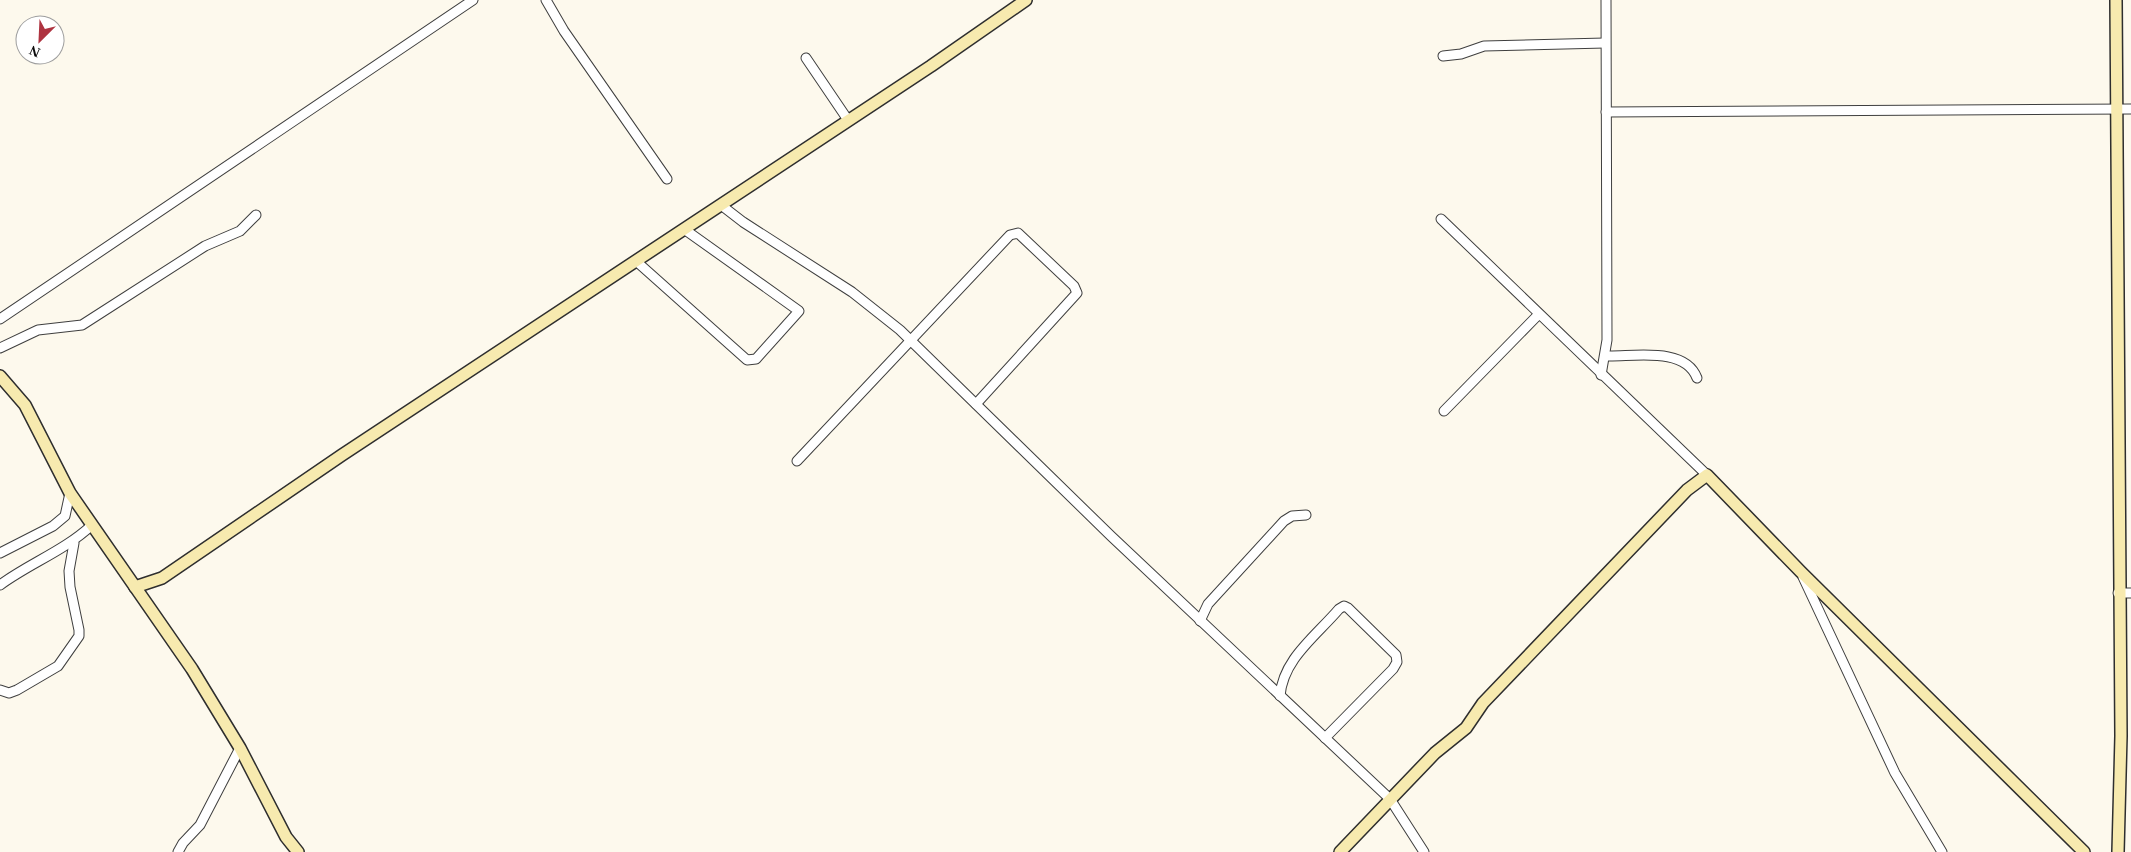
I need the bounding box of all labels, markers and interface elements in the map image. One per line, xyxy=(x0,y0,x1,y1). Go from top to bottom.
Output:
north arrow xyxy=(15,15,65,65)
text: N xyxy=(27,43,43,60)

